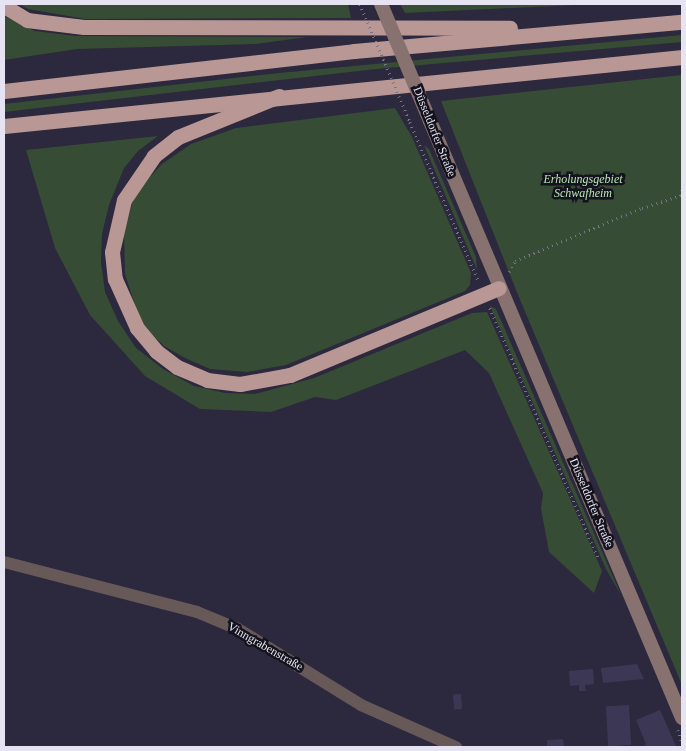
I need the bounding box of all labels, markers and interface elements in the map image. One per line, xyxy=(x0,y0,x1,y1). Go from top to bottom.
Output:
street label: Düsseldorfer Straße xyxy=(409,85,459,179)
park label: Erholungsgebiet Schwafheim xyxy=(543,173,623,201)
street label: Düsseldorfer Straße xyxy=(566,456,616,550)
street label: Vinngrabenstraße xyxy=(225,620,305,674)

